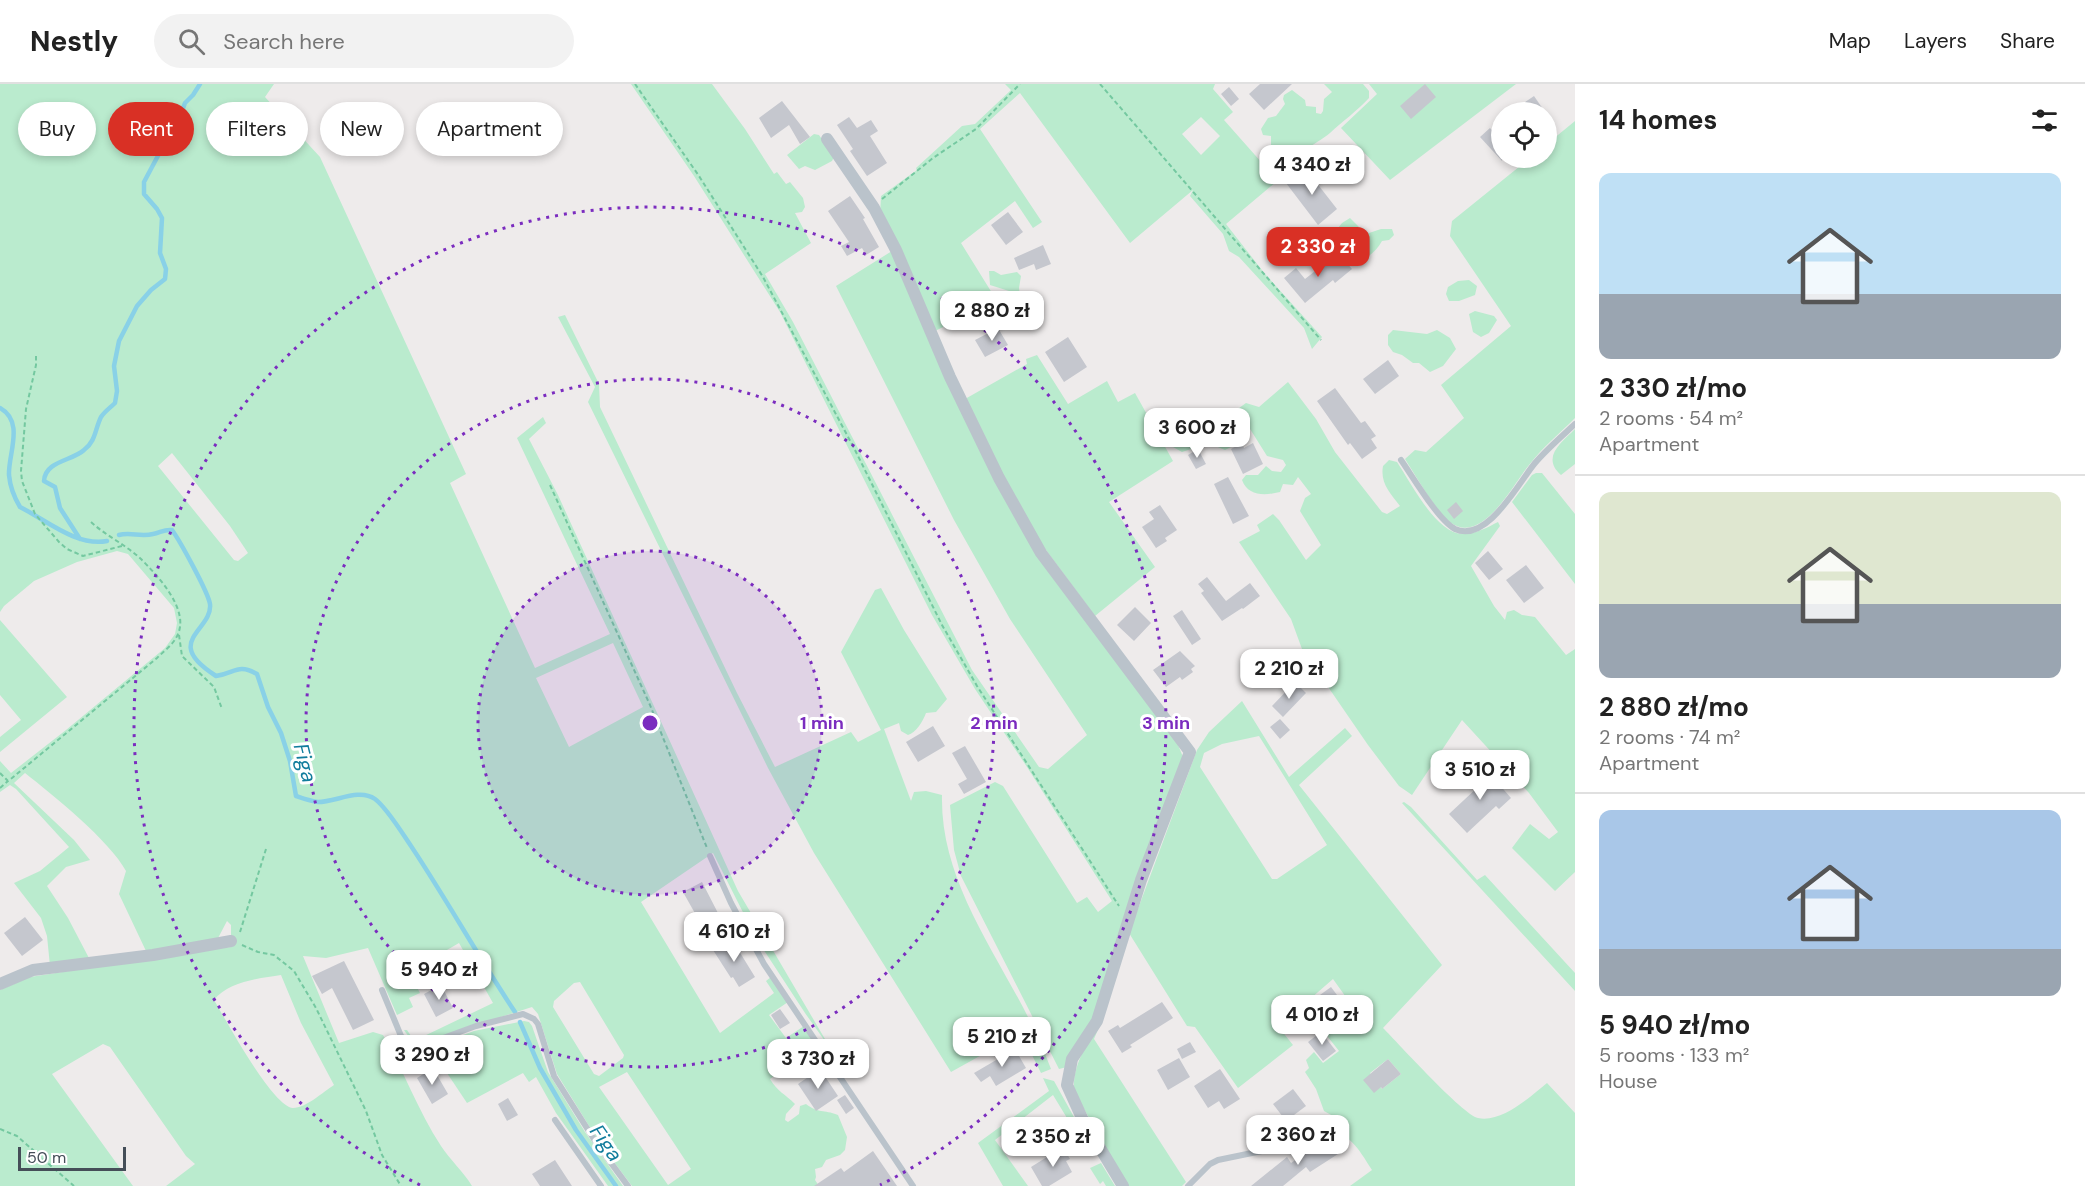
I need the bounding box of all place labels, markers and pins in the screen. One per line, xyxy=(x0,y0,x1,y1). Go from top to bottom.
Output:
pin: 4 340 zł xyxy=(1250,145,1374,196)
pin: 2 330 zł xyxy=(1256,227,1380,278)
pin: 2 880 zł xyxy=(930,291,1054,342)
pin: 3 600 zł xyxy=(1135,408,1259,459)
pin: 2 210 zł xyxy=(1227,649,1351,700)
centre of rings xyxy=(640,713,660,733)
pin: 3 510 zł xyxy=(1418,750,1542,801)
pin: 4 610 zł xyxy=(672,912,796,963)
pin: 5 940 zł xyxy=(377,950,501,1001)
pin: 4 010 zł xyxy=(1260,995,1384,1046)
pin: 5 210 zł xyxy=(940,1017,1064,1068)
pin: 3 290 zł xyxy=(370,1035,494,1086)
pin: 3 730 zł xyxy=(756,1039,880,1090)
pin: 2 360 zł xyxy=(1236,1115,1360,1166)
pin: 2 350 zł xyxy=(991,1117,1115,1168)

